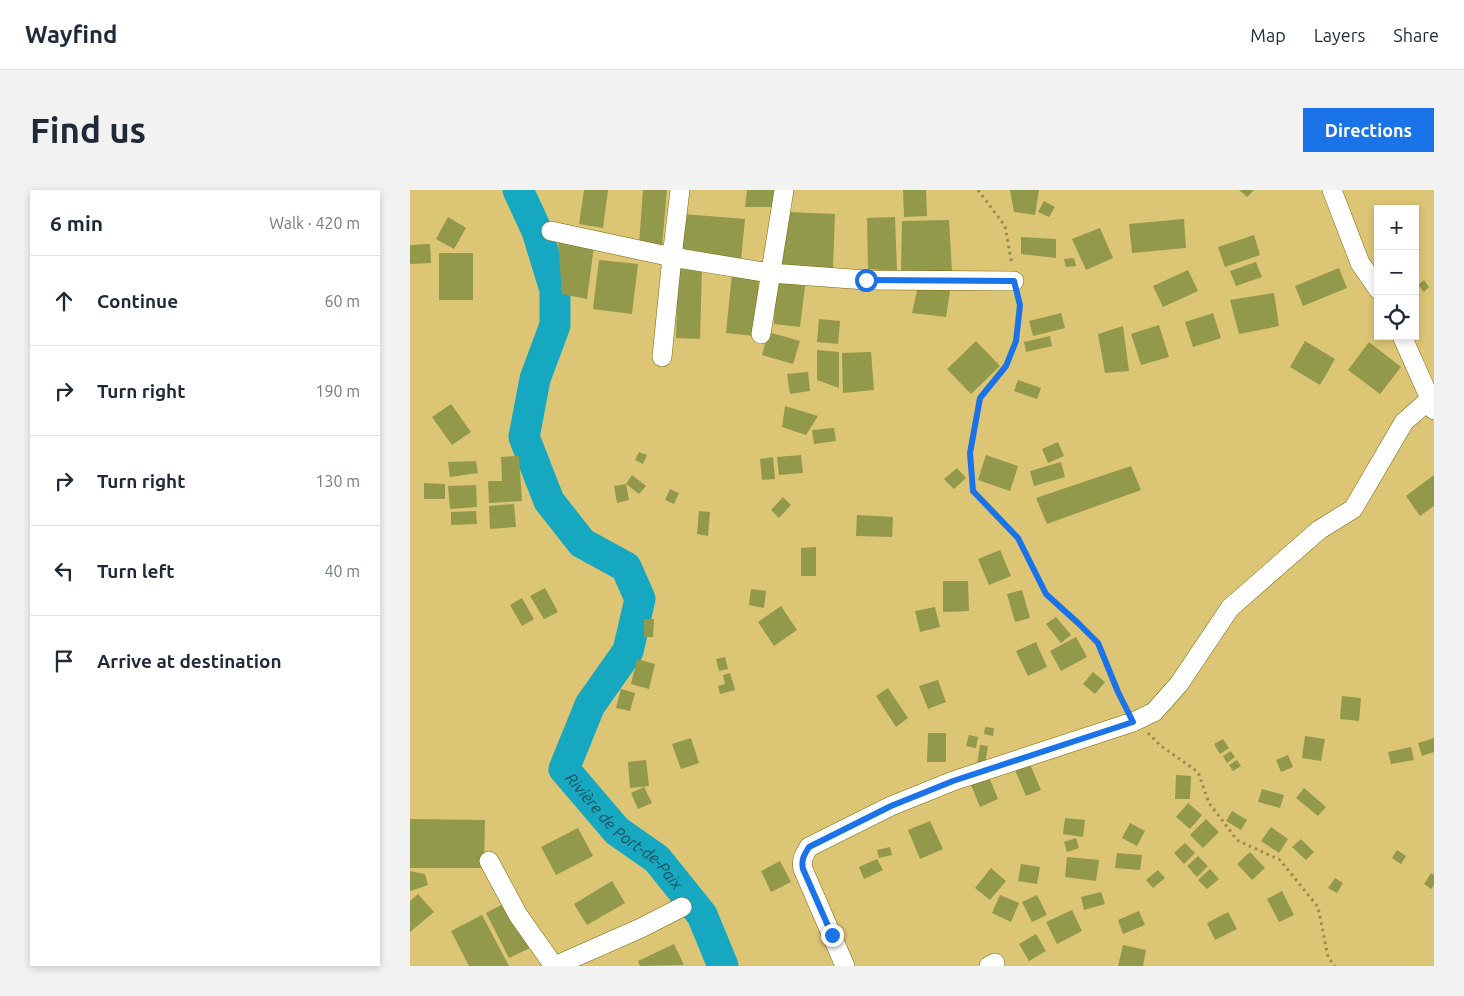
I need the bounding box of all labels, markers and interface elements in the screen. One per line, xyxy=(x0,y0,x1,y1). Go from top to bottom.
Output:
text: Wayfind xyxy=(25,21,117,48)
text: Map xyxy=(1250,25,1286,45)
text: Layers xyxy=(1314,25,1365,45)
text: Share xyxy=(1393,25,1439,45)
button: Directions xyxy=(1303,108,1434,152)
text: Find us xyxy=(30,110,146,150)
map controls xyxy=(1374,205,1419,340)
button: + xyxy=(1374,205,1419,250)
text: 6 min xyxy=(50,211,103,235)
text: Walk · 420 m xyxy=(269,214,360,232)
button: − xyxy=(1374,250,1419,295)
route start xyxy=(855,269,878,292)
icon: ahead xyxy=(50,287,78,315)
text: Continue xyxy=(97,290,178,312)
text: 60 m xyxy=(324,292,360,310)
button: locate xyxy=(1374,295,1419,340)
icon: right xyxy=(50,377,78,405)
text: Turn right xyxy=(97,380,185,402)
text: 190 m xyxy=(315,382,360,400)
icon: right xyxy=(50,467,78,495)
text: Turn right xyxy=(97,470,185,492)
text: 130 m xyxy=(315,472,360,490)
icon: left xyxy=(50,557,78,585)
text: Turn left xyxy=(97,560,175,582)
text: 40 m xyxy=(324,562,360,580)
icon: arrive xyxy=(50,647,78,675)
text: Arrive at destination xyxy=(97,650,282,672)
water label: Rivière de Port-de-Paix xyxy=(562,769,687,893)
route end xyxy=(821,924,844,947)

